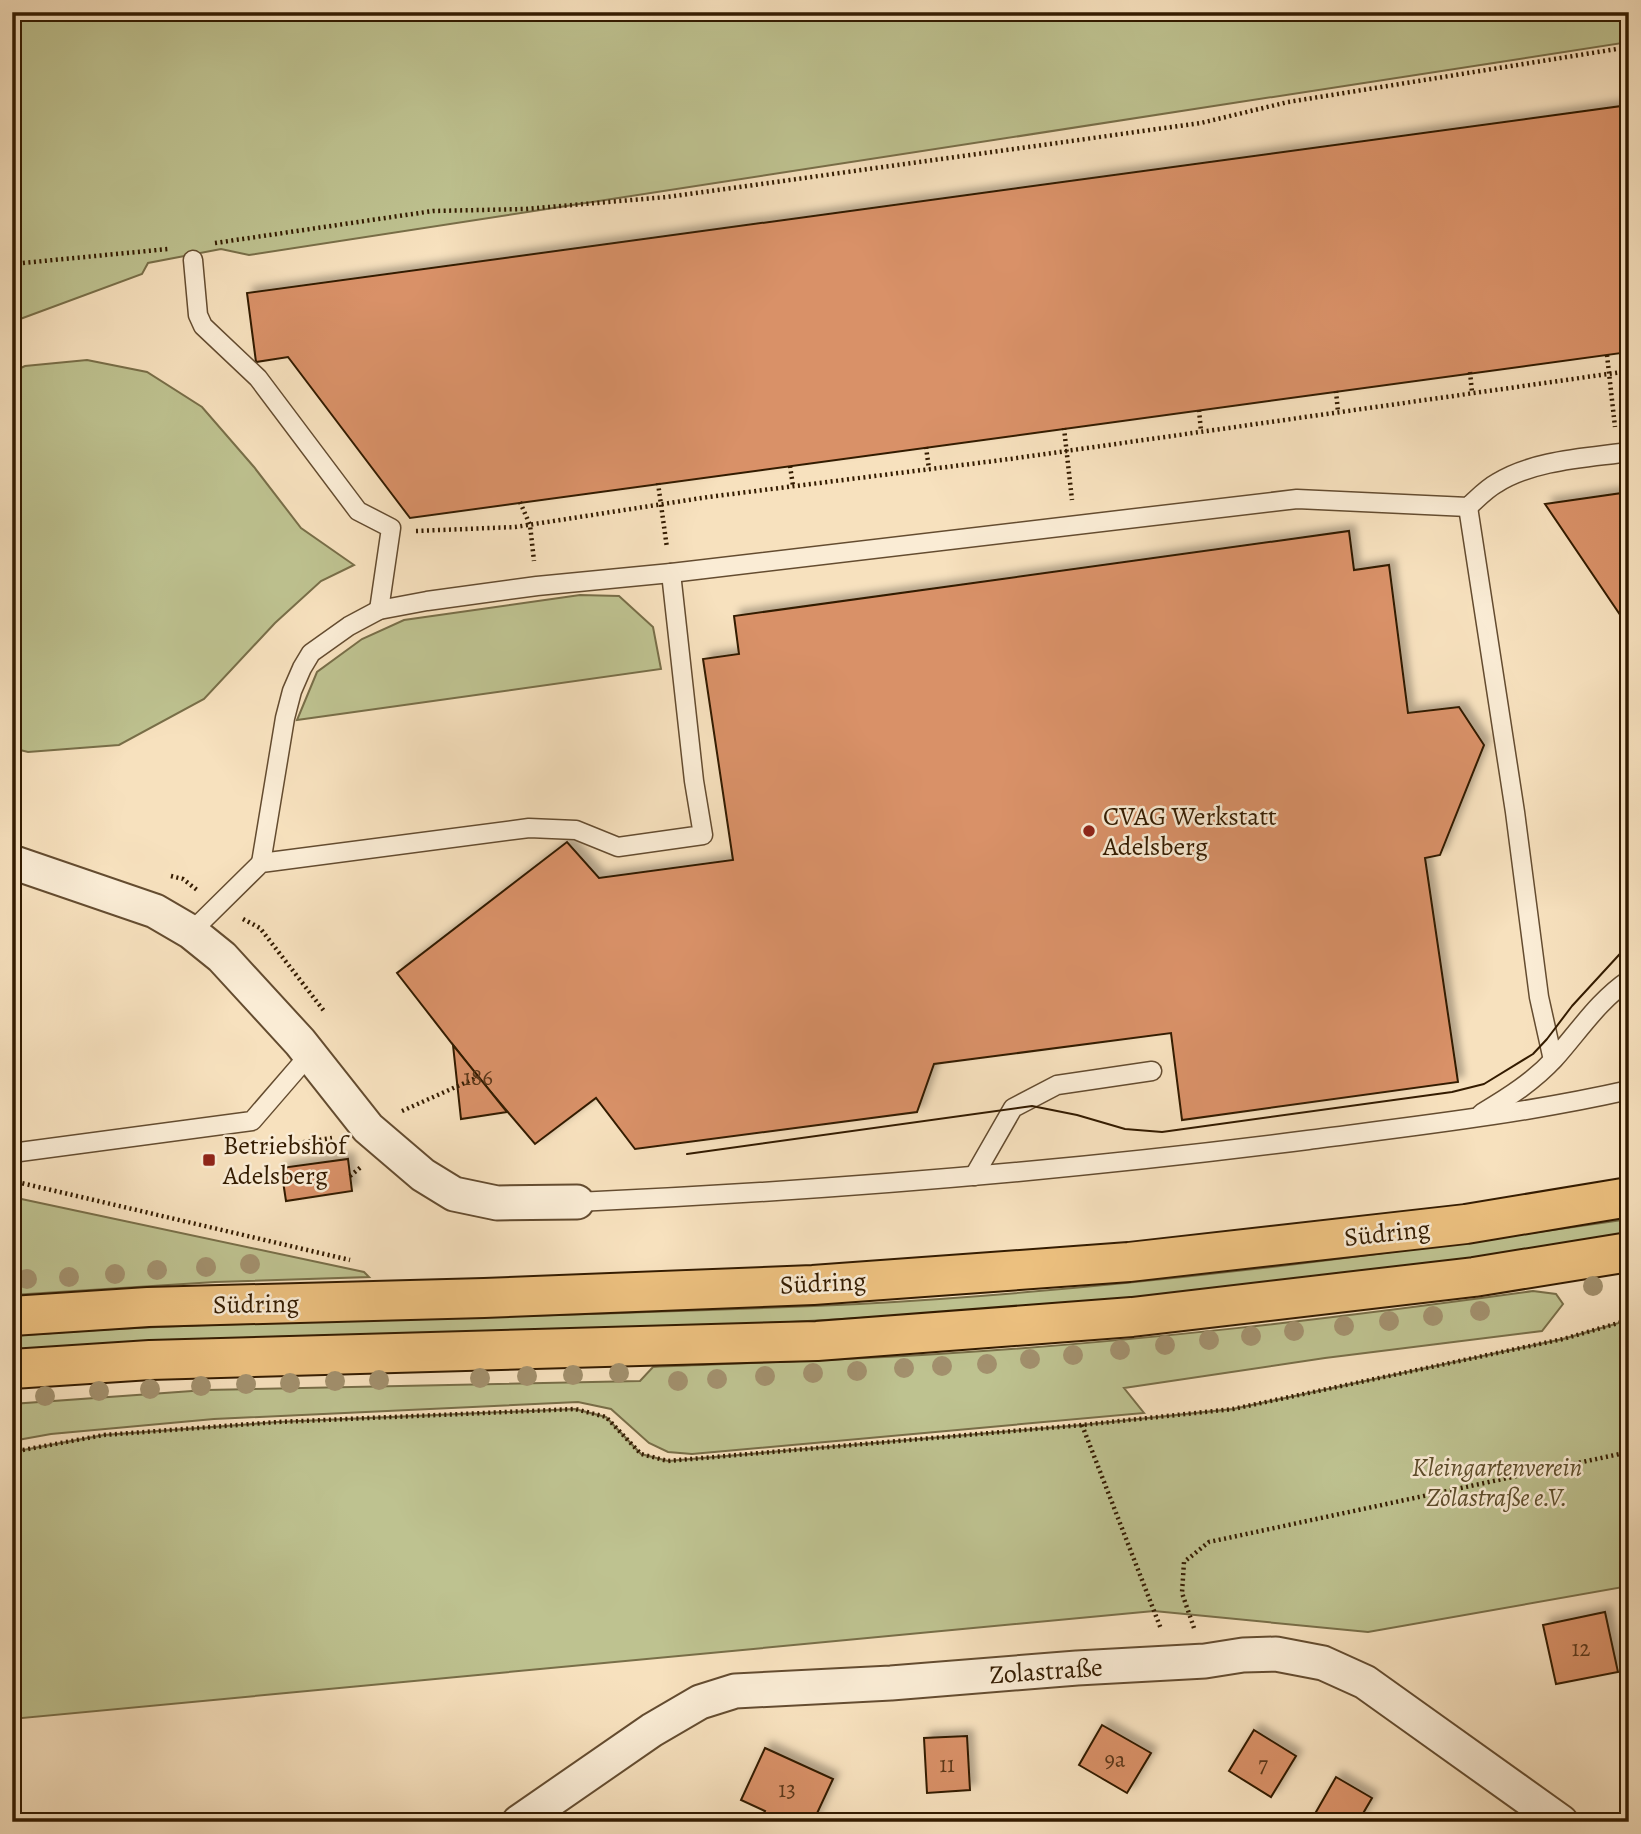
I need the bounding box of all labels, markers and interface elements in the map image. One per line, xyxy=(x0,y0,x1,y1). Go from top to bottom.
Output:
place label: CVAG Werkstatt Adelsberg xyxy=(1102,799,1277,864)
marker: CVAG Werkstatt Adelsberg xyxy=(1081,823,1097,839)
house number: 186 xyxy=(463,1062,493,1093)
place label: Betriebshof Adelsberg xyxy=(222,1128,350,1193)
marker: Betriebshof Adelsberg xyxy=(201,1152,217,1168)
street label: Südring xyxy=(1342,1211,1432,1255)
street label: Südring xyxy=(779,1263,867,1303)
street label: Südring xyxy=(213,1286,299,1322)
park label: Kleingartenverein Zolastraße e.V. xyxy=(1412,1450,1582,1515)
house number: 12 xyxy=(1572,1633,1590,1664)
street label: Zolastraße xyxy=(988,1650,1104,1692)
house number: 9a xyxy=(1104,1744,1126,1775)
house number: 11 xyxy=(939,1749,955,1780)
house number: 7 xyxy=(1258,1749,1268,1780)
house number: 13 xyxy=(778,1774,796,1805)

